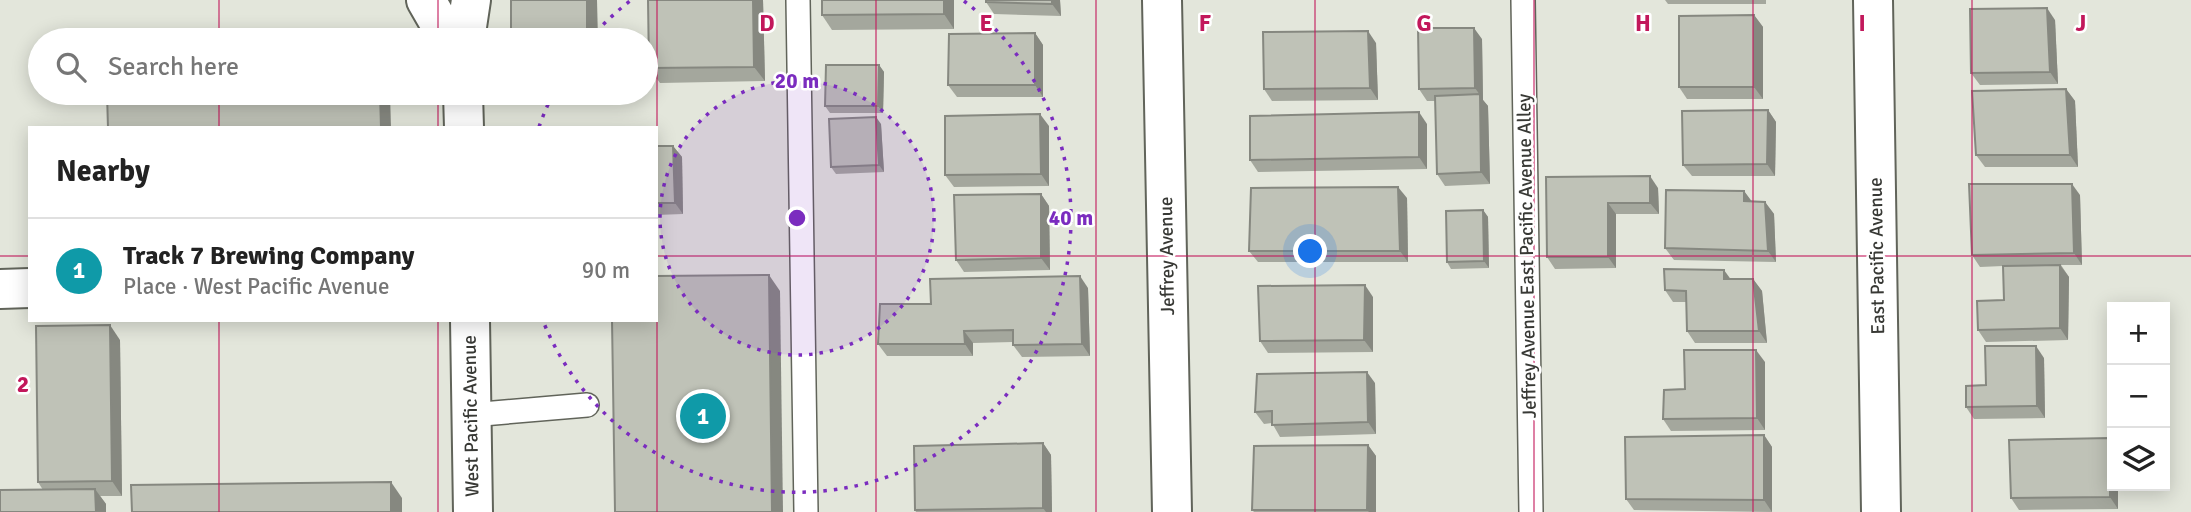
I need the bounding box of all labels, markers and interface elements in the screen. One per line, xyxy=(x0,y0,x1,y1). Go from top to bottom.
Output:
text: D xyxy=(759,9,775,38)
text: E xyxy=(979,9,993,38)
text: F xyxy=(1199,9,1211,38)
text: G xyxy=(1416,9,1432,38)
text: H xyxy=(1635,9,1651,38)
text: I xyxy=(1858,9,1866,38)
text: J xyxy=(2076,9,2086,38)
search box xyxy=(28,28,658,105)
icon: search xyxy=(52,48,90,86)
text: Search here xyxy=(108,51,239,83)
text: 20 m xyxy=(775,68,819,94)
street label: Jeffrey Avenue East Pacific Avenue Alley xyxy=(1512,93,1542,419)
text: Nearby xyxy=(56,153,150,190)
street label: East Pacific Avenue xyxy=(1864,177,1890,335)
street label: Jeffrey Avenue xyxy=(1154,196,1180,316)
text: 40 m xyxy=(1049,205,1093,231)
centre of rings xyxy=(785,206,809,230)
your location xyxy=(1293,234,1327,268)
text: Track 7 Brewing Company xyxy=(123,240,415,272)
text: 1 xyxy=(73,256,85,285)
text: 90 m xyxy=(582,256,630,285)
text: Place · West Pacific Avenue xyxy=(123,272,390,301)
map controls xyxy=(2107,302,2170,491)
button: + xyxy=(2107,302,2170,365)
street label: West Pacific Avenue xyxy=(458,335,484,497)
button: − xyxy=(2107,365,2170,428)
text: 2 xyxy=(17,370,29,399)
pin: 1 xyxy=(680,390,726,442)
button: layers xyxy=(2107,428,2170,491)

